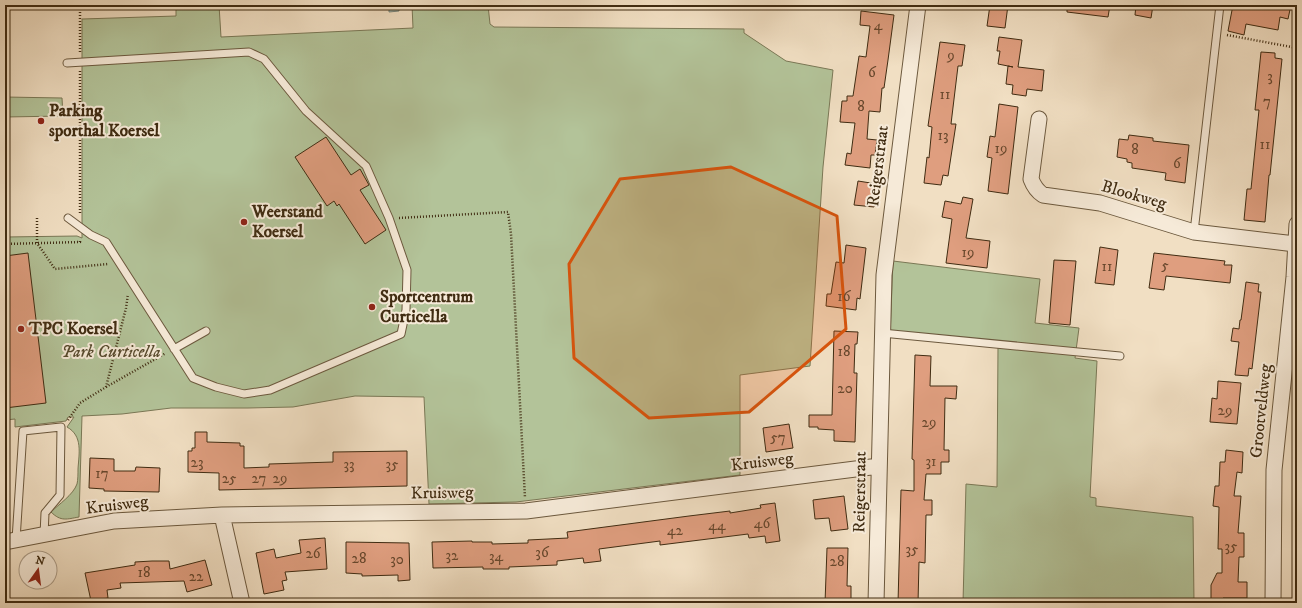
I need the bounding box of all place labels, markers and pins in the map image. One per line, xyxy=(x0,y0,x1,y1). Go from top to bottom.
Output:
place label: Parking sporthal Koersel xyxy=(49,100,160,142)
marker: Parking sporthal Koersel xyxy=(36,116,46,126)
place label: Weerstand Koersel xyxy=(251,201,323,243)
marker: Weerstand Koersel xyxy=(239,217,249,227)
place label: Sportcentrum Curticella xyxy=(380,286,474,328)
marker: Sportcentrum Curticella xyxy=(367,302,377,312)
place label: TPC Koersel xyxy=(28,318,119,340)
marker: TPC Koersel xyxy=(16,324,26,334)

